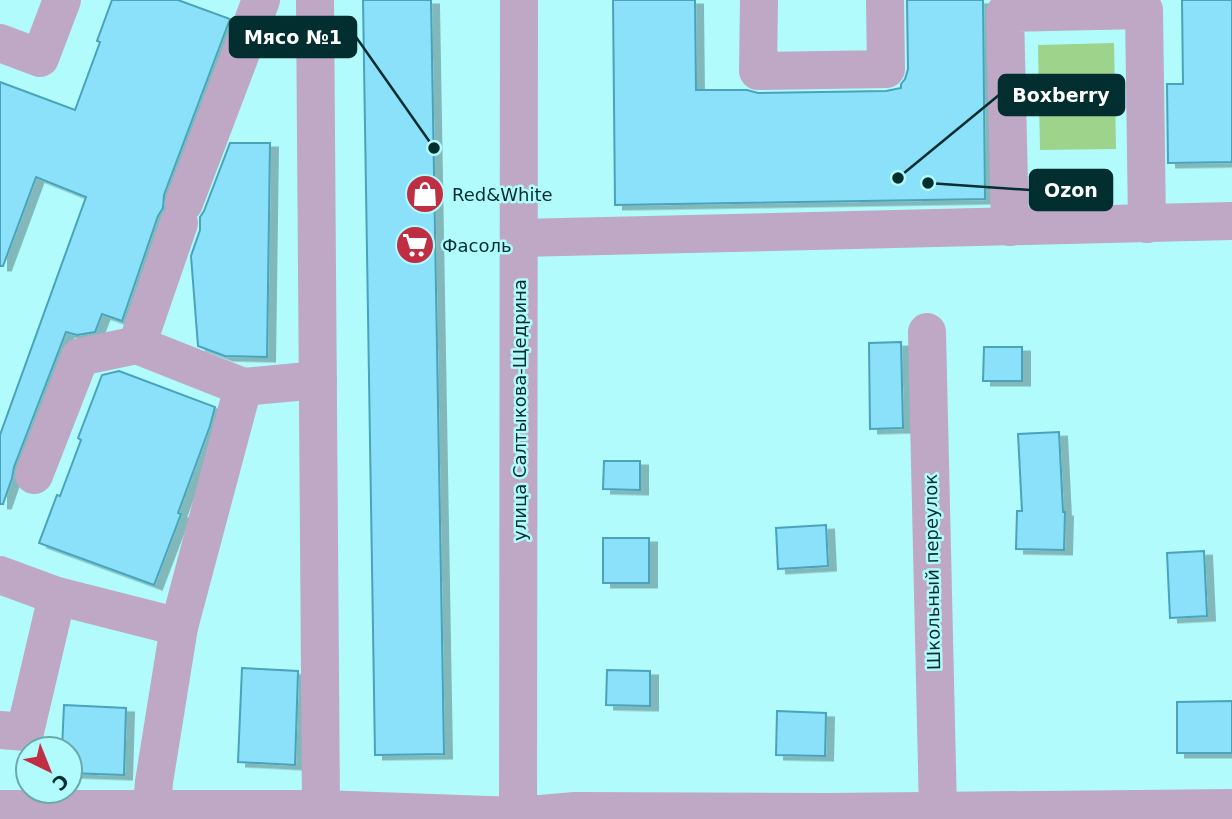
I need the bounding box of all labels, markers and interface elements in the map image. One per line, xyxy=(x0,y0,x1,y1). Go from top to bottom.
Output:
callout: Мясо №1 xyxy=(230,17,356,57)
text: Мясо №1 xyxy=(244,26,342,48)
callout: Boxberry xyxy=(999,75,1124,115)
text: Boxberry xyxy=(1012,84,1110,106)
callout: Ozon xyxy=(1030,170,1112,210)
shop icon: Red&White xyxy=(404,173,446,215)
text: Ozon xyxy=(1044,179,1098,201)
place label: Red&White xyxy=(452,184,553,205)
supermarket icon: Фасоль xyxy=(394,224,436,266)
place label: Фасоль xyxy=(442,235,512,256)
street label: улица Салтыкова-Щедрина xyxy=(509,279,530,541)
street label: Школьный переулок xyxy=(920,474,944,670)
north arrow xyxy=(14,735,84,805)
text: С xyxy=(48,770,73,795)

